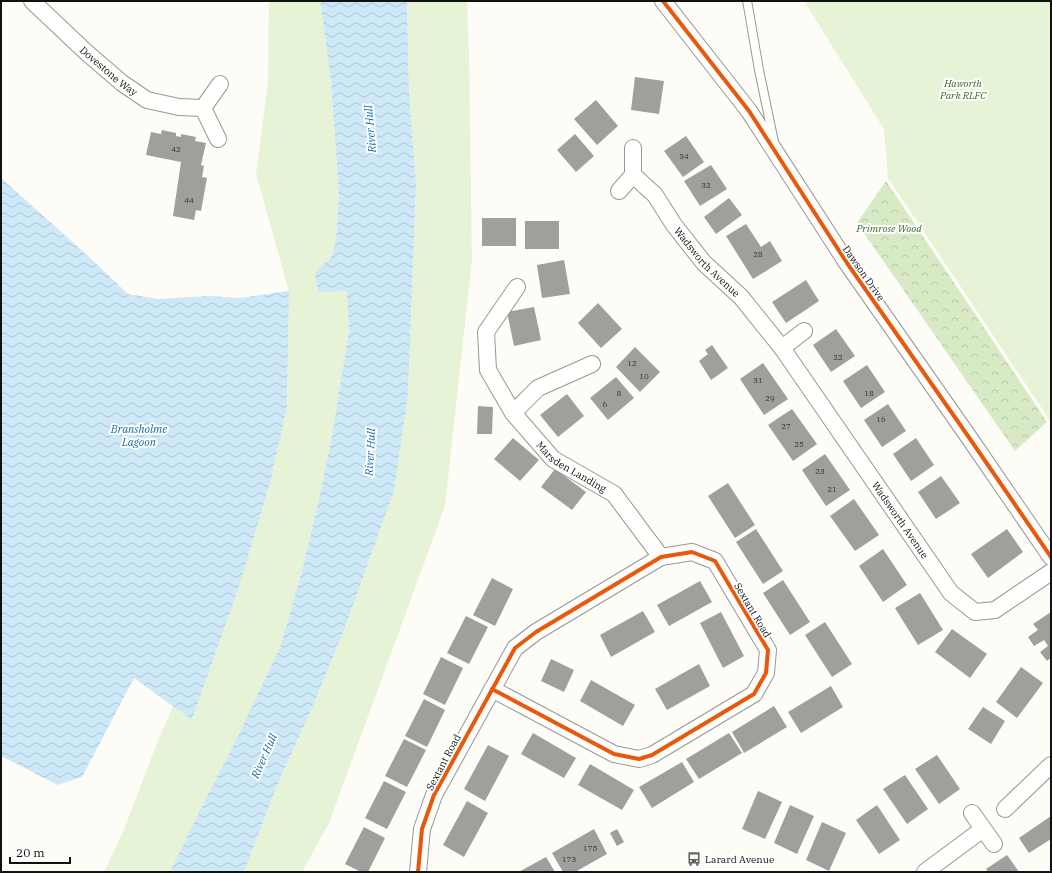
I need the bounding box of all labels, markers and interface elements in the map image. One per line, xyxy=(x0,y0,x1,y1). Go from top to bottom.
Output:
street label: Dovestone Way xyxy=(77,44,141,99)
park label: Haworth Park RLFC xyxy=(939,77,987,102)
water label: River Hull xyxy=(361,104,379,154)
house number: 42 xyxy=(171,144,181,154)
house number: 34 xyxy=(679,151,689,161)
house number: 32 xyxy=(701,180,711,190)
house number: 44 xyxy=(184,195,194,205)
park label: Primrose Wood xyxy=(855,222,922,235)
street label: Wadsworth Avenue xyxy=(671,225,742,300)
street label: Dawson Drive xyxy=(840,243,887,304)
house number: 28 xyxy=(753,249,763,259)
house number: 22 xyxy=(833,352,843,362)
house number: 12 xyxy=(627,358,637,368)
house number: 10 xyxy=(639,371,649,381)
house number: 31 xyxy=(753,375,763,385)
house number: 8 xyxy=(617,388,622,398)
house number: 18 xyxy=(864,388,874,398)
house number: 29 xyxy=(765,393,775,403)
house number: 6 xyxy=(603,399,608,409)
house number: 16 xyxy=(876,414,886,424)
house number: 27 xyxy=(781,421,791,431)
water label: Bransholme Lagoon xyxy=(110,422,167,449)
water label: River Hull xyxy=(362,427,378,477)
street label: Marsden Landing xyxy=(533,439,609,496)
house number: 25 xyxy=(794,439,804,449)
house number: 23 xyxy=(815,466,825,476)
street label: Wadsworth Avenue xyxy=(869,479,931,561)
house number: 21 xyxy=(827,484,837,494)
street label: Sextant Road xyxy=(731,580,774,640)
water label: River Hull xyxy=(248,731,280,781)
street label: Sextant Road xyxy=(423,732,464,793)
scale bar xyxy=(10,839,70,865)
house number: 175 xyxy=(583,843,597,853)
text: 20 m xyxy=(16,845,45,860)
bus stop icon: Larard Avenue xyxy=(686,851,702,867)
place label: Larard Avenue xyxy=(705,853,774,866)
house number: 173 xyxy=(562,854,576,864)

